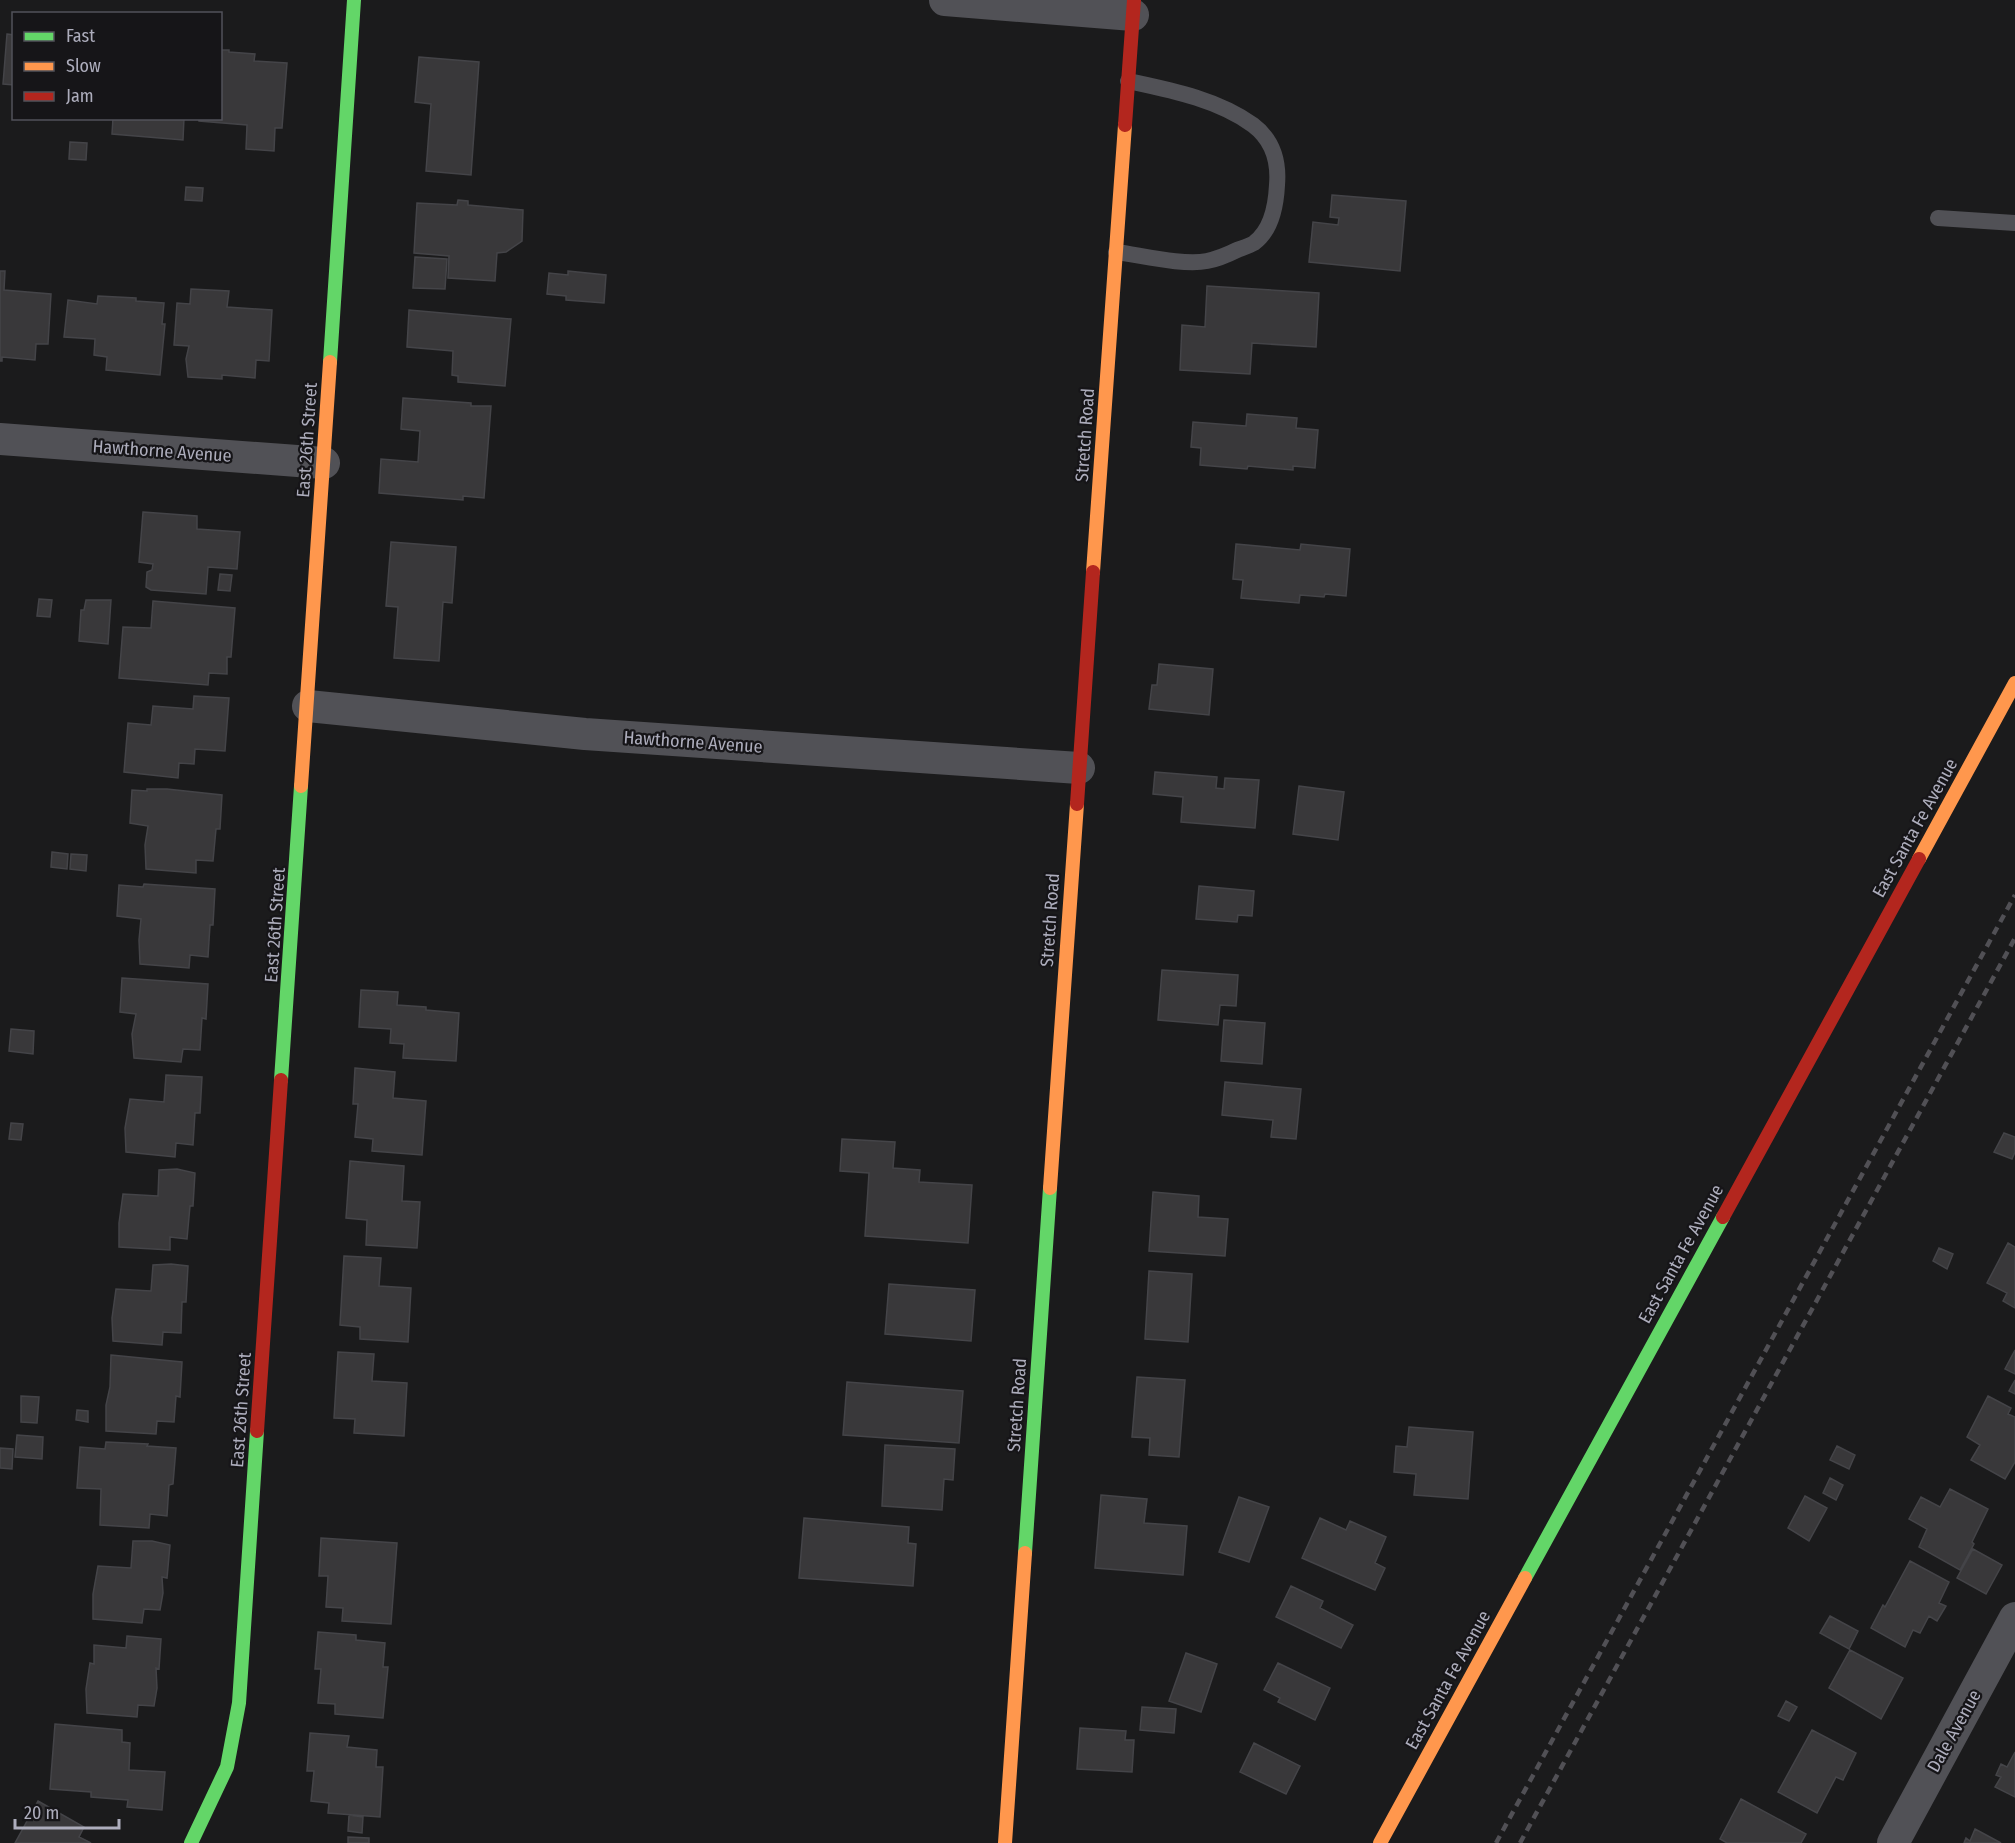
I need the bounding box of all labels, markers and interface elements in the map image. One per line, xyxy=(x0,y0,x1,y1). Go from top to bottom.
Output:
legend xyxy=(12,12,222,120)
text: Fast xyxy=(66,25,95,47)
text: Slow xyxy=(66,55,101,77)
text: Jam xyxy=(66,85,94,107)
street label: East 26th Street xyxy=(292,382,322,498)
street label: Stretch Road xyxy=(1071,387,1099,483)
street label: Hawthorne Avenue xyxy=(92,435,232,467)
street label: Hawthorne Avenue xyxy=(623,726,763,758)
street label: East Santa Fe Avenue xyxy=(1868,755,1962,901)
street label: East 26th Street xyxy=(260,867,290,983)
street label: Stretch Road xyxy=(1036,872,1064,968)
street label: East Santa Fe Avenue xyxy=(1634,1181,1728,1327)
street label: East 26th Street xyxy=(226,1352,256,1468)
street label: Stretch Road xyxy=(1003,1357,1031,1453)
street label: East Santa Fe Avenue xyxy=(1401,1607,1495,1753)
street label: Dale Avenue xyxy=(1922,1686,1986,1776)
scale bar xyxy=(15,1792,118,1830)
text: 20 m xyxy=(24,1802,59,1824)

